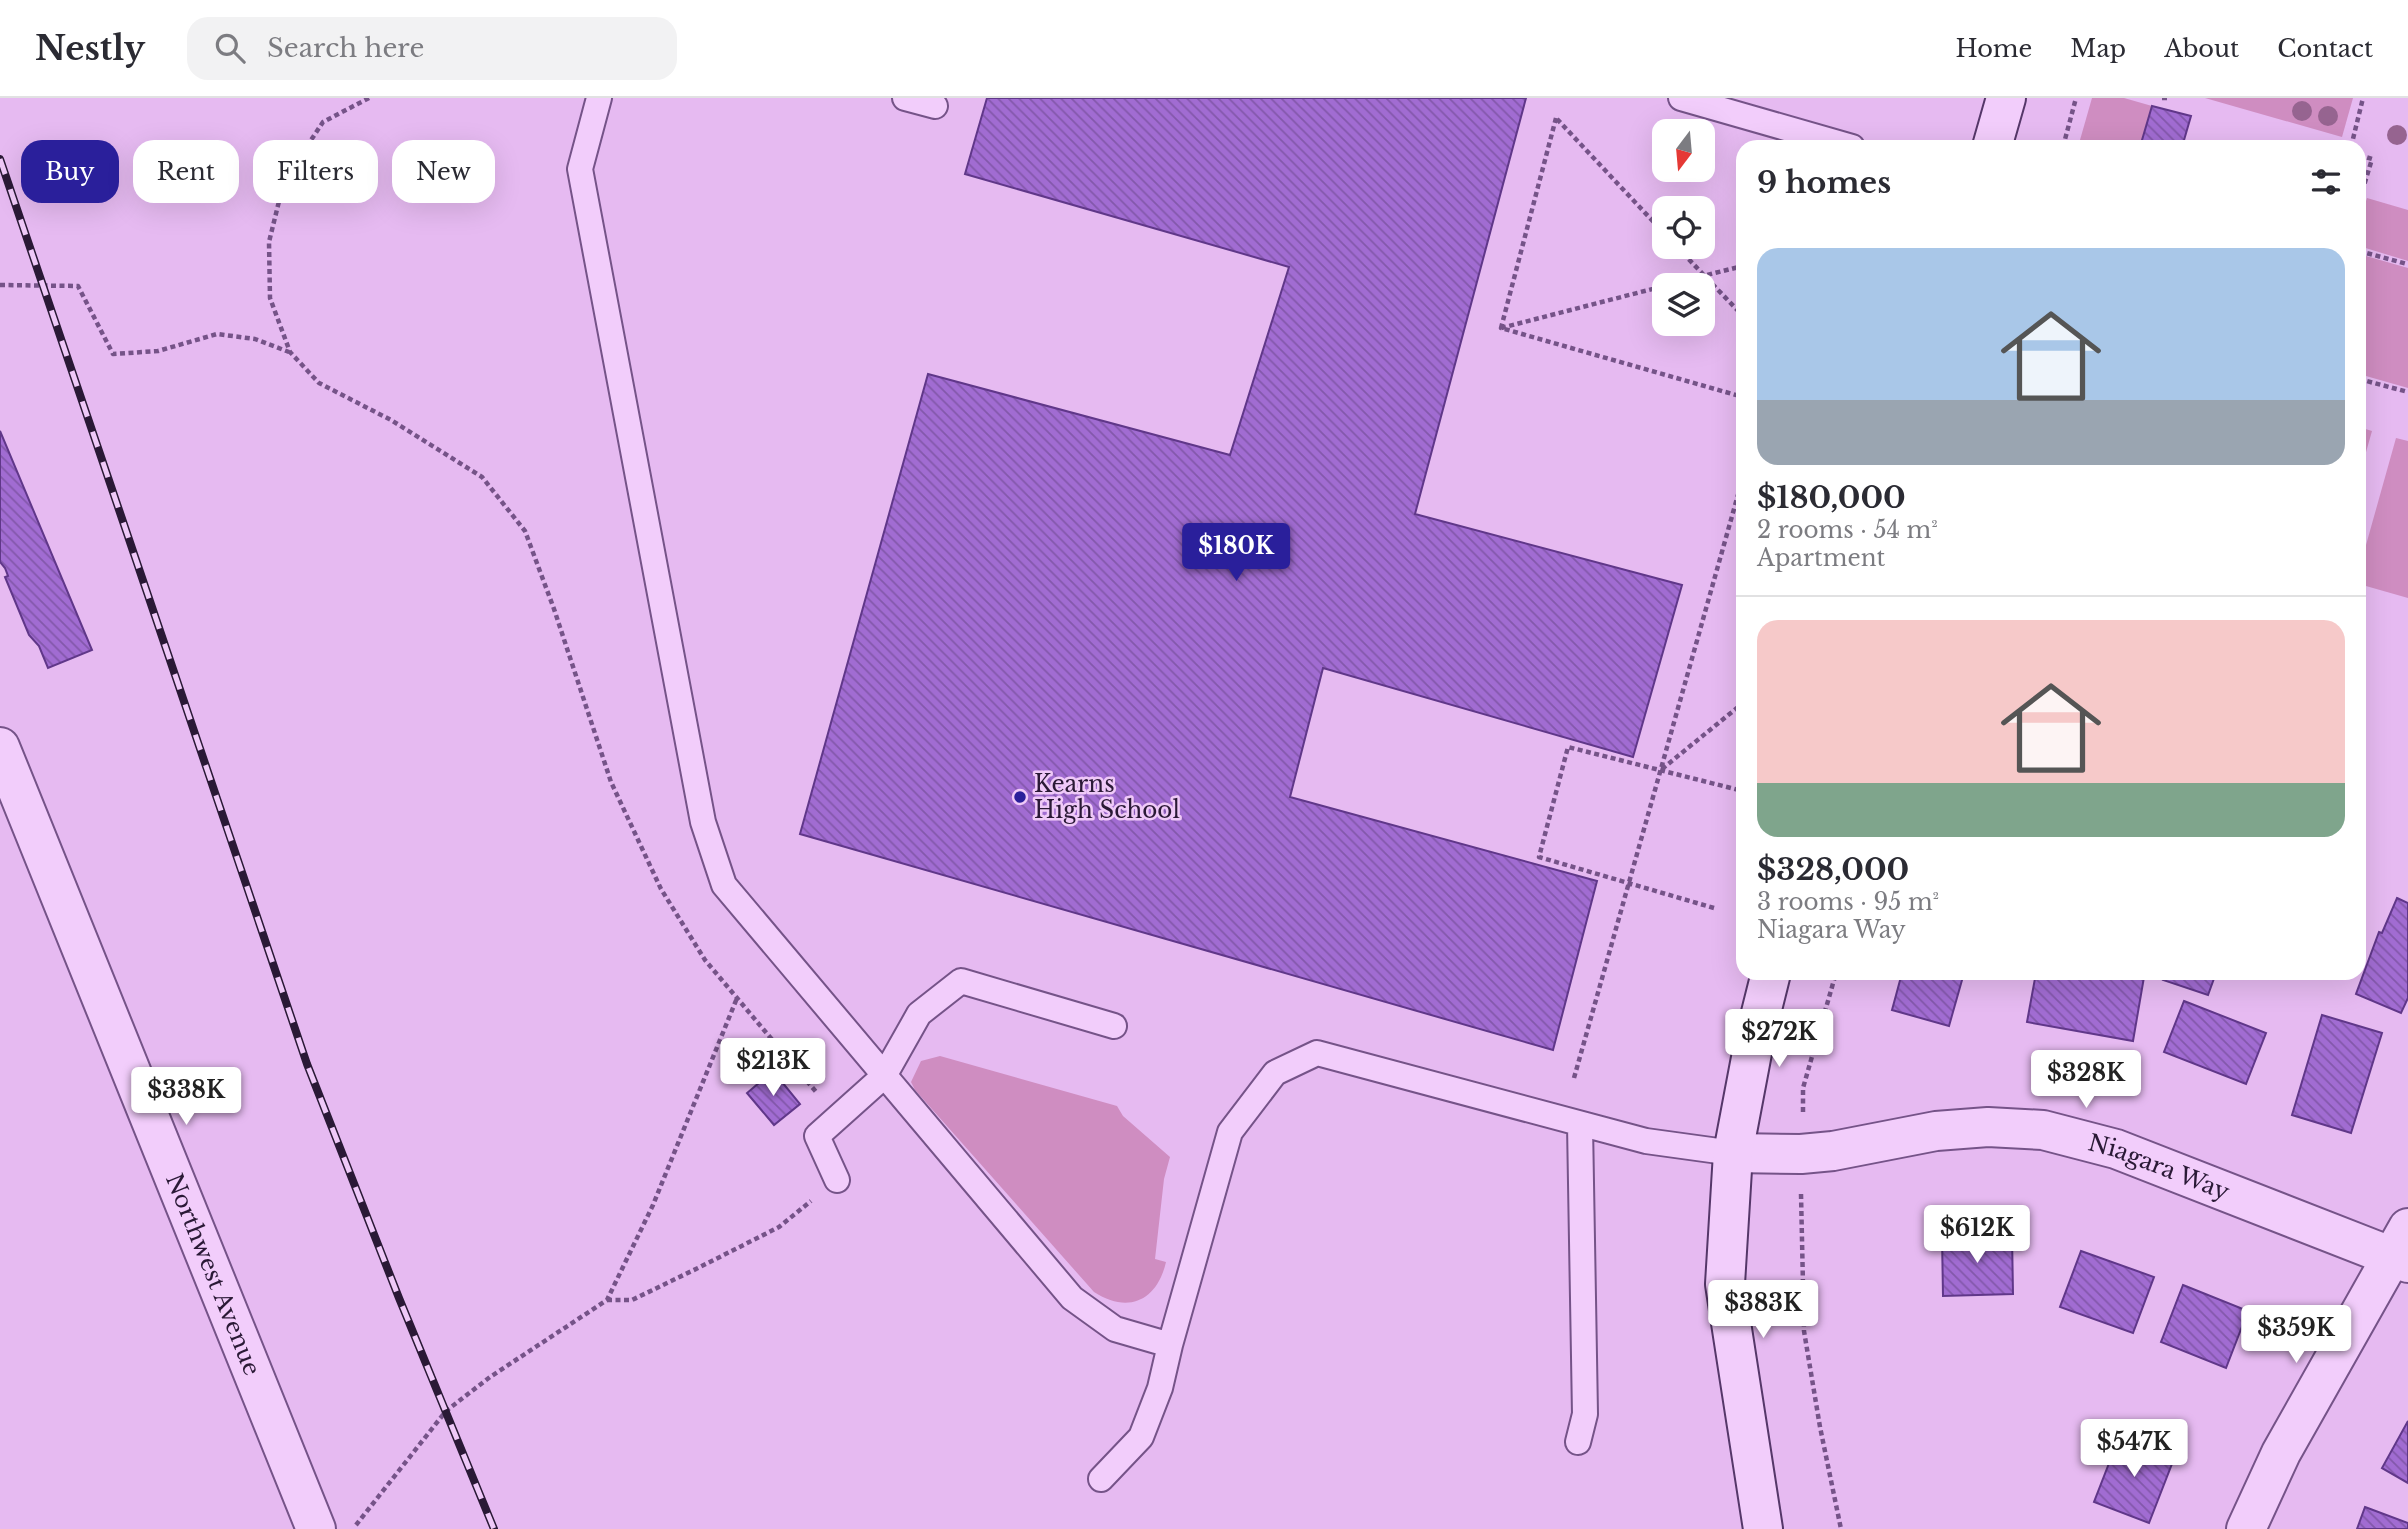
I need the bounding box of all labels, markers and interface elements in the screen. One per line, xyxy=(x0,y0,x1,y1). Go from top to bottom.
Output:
search box xyxy=(187,17,677,80)
text: Nestly xyxy=(35,28,145,69)
icon: search xyxy=(211,29,249,67)
text: Search here xyxy=(267,32,424,64)
text: Home xyxy=(1956,34,2032,63)
text: Map xyxy=(2070,34,2126,63)
text: About xyxy=(2164,34,2239,63)
text: Contact xyxy=(2277,34,2373,63)
north arrow xyxy=(1652,119,1715,182)
map controls xyxy=(1652,119,1715,336)
chip: Buy xyxy=(21,140,119,203)
chip: Rent xyxy=(133,140,239,203)
chip: Filters xyxy=(253,140,378,203)
chip: New xyxy=(392,140,495,203)
icon: filters xyxy=(2307,163,2345,201)
text: 9 homes xyxy=(1757,164,1891,201)
button: locate xyxy=(1652,196,1715,259)
button: layers xyxy=(1652,273,1715,336)
icon: home xyxy=(1988,293,2114,419)
text: $180,000 xyxy=(1757,479,1906,516)
text: 2 rooms · 54 m² xyxy=(1757,516,1938,544)
pin: $180K xyxy=(1187,524,1285,583)
text: $180K xyxy=(1198,532,1274,560)
text: Apartment xyxy=(1757,544,1885,572)
icon: home xyxy=(1988,665,2114,791)
place label: Kearns High School xyxy=(1034,770,1180,824)
marker: Kearns High School xyxy=(1012,789,1028,805)
text: $328,000 xyxy=(1757,851,1909,888)
text: 3 rooms · 95 m² xyxy=(1757,888,1939,916)
text: Niagara Way xyxy=(1757,916,1906,944)
pin: $272K xyxy=(1730,1010,1828,1069)
text: $272K xyxy=(1741,1018,1817,1046)
pin: $213K xyxy=(724,1038,822,1098)
text: $213K xyxy=(736,1047,810,1075)
pin: $328K xyxy=(2037,1051,2135,1110)
text: $328K xyxy=(2047,1059,2125,1087)
pin: $338K xyxy=(137,1068,235,1127)
text: $338K xyxy=(147,1076,225,1104)
street label: Niagara Way xyxy=(2085,1128,2234,1206)
street label: Northwest Avenue xyxy=(160,1170,266,1379)
pin: $612K xyxy=(1928,1206,2026,1265)
text: $612K xyxy=(1940,1214,2014,1242)
pin: $383K xyxy=(1714,1280,1812,1340)
text: $383K xyxy=(1724,1289,1802,1317)
pin: $359K xyxy=(2247,1306,2345,1365)
text: $359K xyxy=(2257,1314,2335,1342)
pin: $547K xyxy=(2085,1420,2183,1479)
text: $547K xyxy=(2097,1428,2171,1456)

